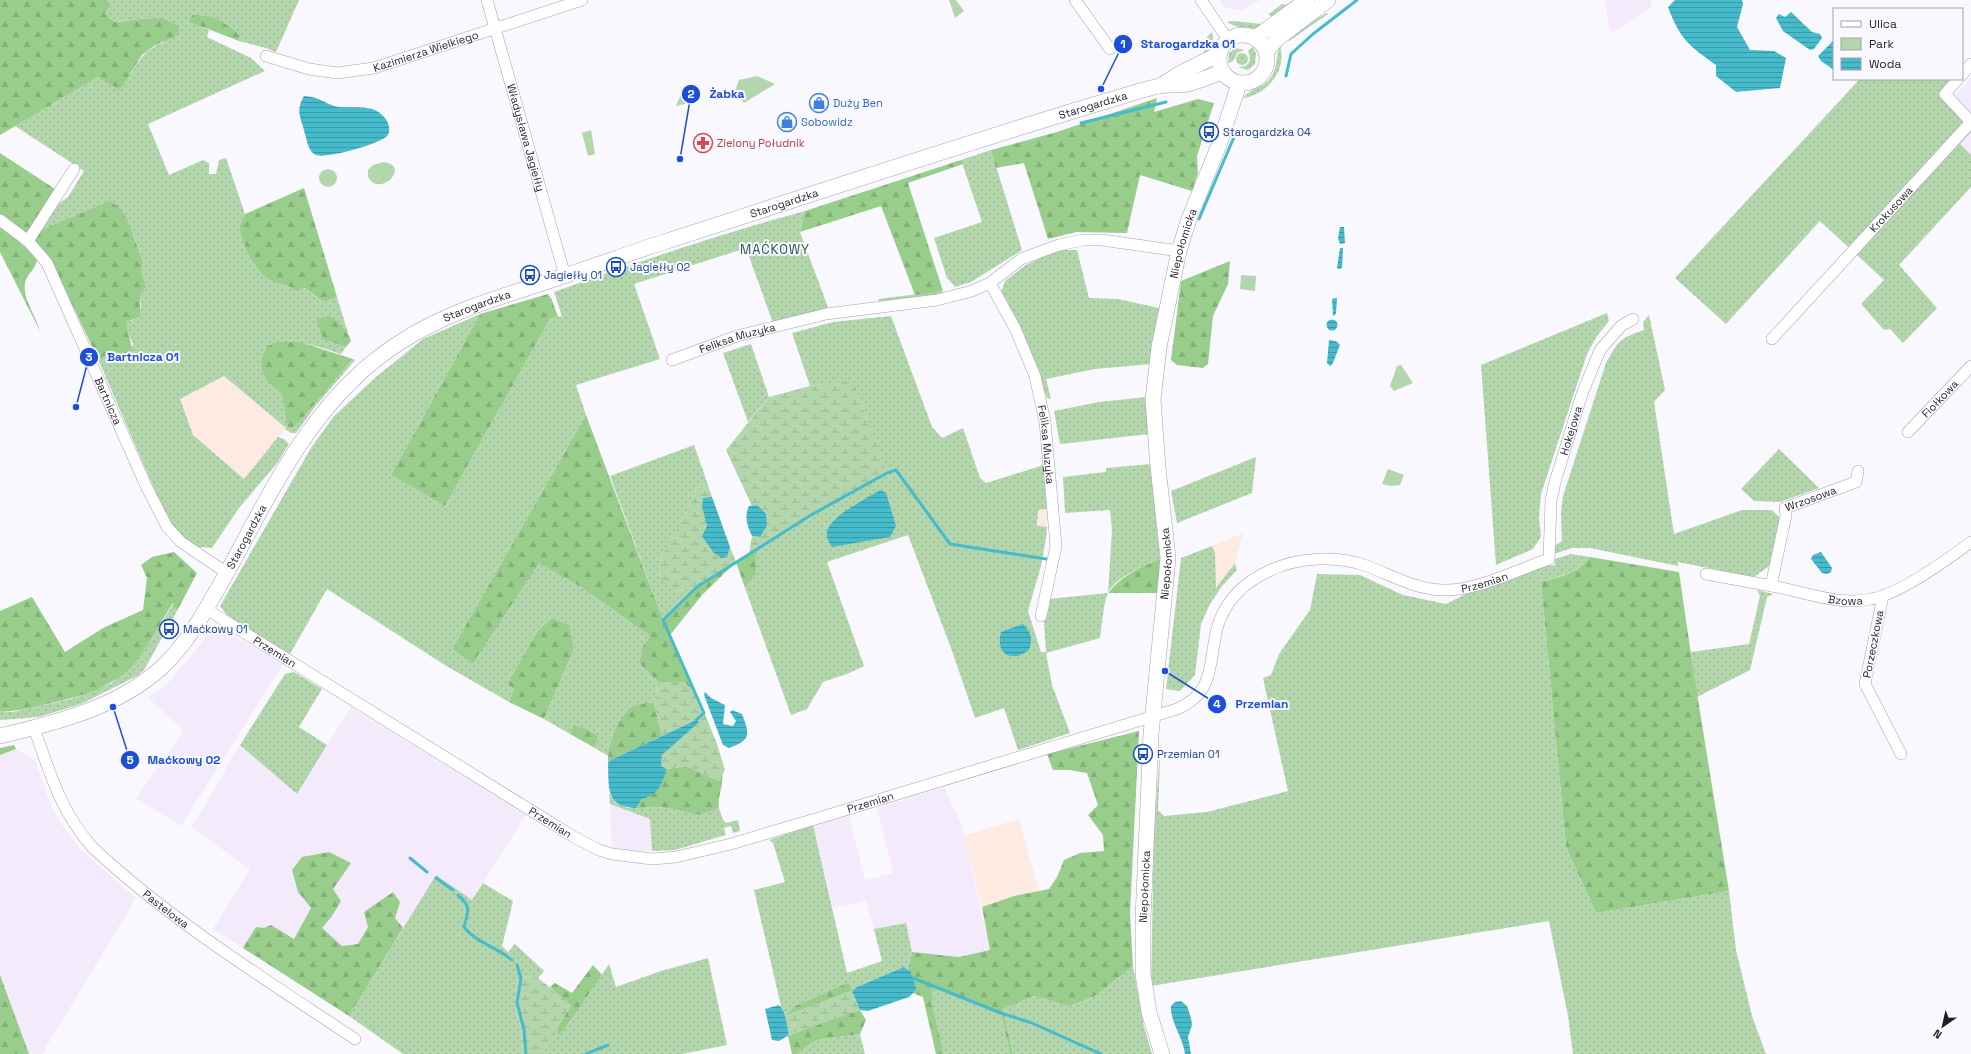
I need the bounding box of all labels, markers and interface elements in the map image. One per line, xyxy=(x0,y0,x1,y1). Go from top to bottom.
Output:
legend xyxy=(1833,8,1963,80)
text: Ulica xyxy=(1869,16,1897,32)
street label: Kazimierza Wielkiego xyxy=(371,27,480,75)
callout: Starogardzka 01 xyxy=(1113,32,1244,56)
text: 1 xyxy=(1120,36,1126,52)
text: Starogardzka 01 xyxy=(1141,36,1235,52)
text: Park xyxy=(1869,36,1894,52)
text: Woda xyxy=(1869,56,1901,72)
street label: Władysława Jagiełły xyxy=(504,82,548,193)
callout: Żabka xyxy=(681,82,752,106)
text: 2 xyxy=(687,86,695,102)
text: Żabka xyxy=(709,86,745,102)
street label: Starogardzka xyxy=(1057,88,1130,122)
shop icon: Duży Ben xyxy=(808,92,830,114)
place label: Duży Ben xyxy=(833,96,883,110)
shop icon: Sobowidz xyxy=(776,111,798,133)
place label: Sobowidz xyxy=(801,115,853,129)
bus stop icon: Starogardzka 04 xyxy=(1198,121,1220,143)
place label: Starogardzka 04 xyxy=(1223,125,1311,139)
pharmacy icon: Zielony Południk xyxy=(692,132,714,154)
place label: Zielony Południk xyxy=(717,136,805,150)
street label: Krokusowa xyxy=(1866,183,1916,235)
street label: Starogardzka xyxy=(748,185,821,221)
street label: Niepołomicka xyxy=(1167,206,1200,280)
district label: MAĆKOWY xyxy=(740,241,810,258)
bus stop icon: Jagiełły 02 xyxy=(605,256,627,278)
place label: Jagiełły 02 xyxy=(630,260,690,274)
bus stop icon: Jagiełły 01 xyxy=(519,264,541,286)
place label: Jagiełły 01 xyxy=(544,268,602,282)
street label: Starogardzka xyxy=(441,287,513,325)
street label: Feliksa Muzyka xyxy=(697,320,778,356)
callout: Bartnicza 01 xyxy=(79,345,187,369)
text: 3 xyxy=(85,349,93,365)
text: Bartnicza 01 xyxy=(107,349,179,365)
street label: Bartnicza xyxy=(92,375,125,428)
street label: Fiołkowa xyxy=(1918,376,1961,421)
street label: Feliksa Muzyka xyxy=(1035,404,1058,485)
street label: Hokejowa xyxy=(1557,404,1585,457)
street label: Wrzosowa xyxy=(1783,483,1839,514)
street label: Starogardzka xyxy=(223,501,270,571)
street label: Niepołomicka xyxy=(1157,526,1175,600)
street label: Przemian xyxy=(1460,568,1510,596)
street label: Bzowa xyxy=(1827,592,1864,608)
street label: Porzeczkowa xyxy=(1860,608,1887,679)
bus stop icon: Maćkowy 01 xyxy=(158,618,180,640)
place label: Maćkowy 01 xyxy=(183,622,248,636)
street label: Przemian xyxy=(251,633,299,670)
callout: Przemian xyxy=(1207,692,1296,716)
text: 4 xyxy=(1213,696,1221,712)
text: Przemian xyxy=(1236,696,1288,712)
bus stop icon: Przemian 01 xyxy=(1132,743,1154,765)
place label: Przemian 01 xyxy=(1157,747,1220,761)
callout: Maćkowy 02 xyxy=(120,748,229,772)
text: 5 xyxy=(126,752,134,768)
text: Maćkowy 02 xyxy=(148,752,220,768)
street label: Przemian xyxy=(845,789,895,816)
street label: Przemian xyxy=(526,804,574,841)
street label: Niepołomicka xyxy=(1136,849,1153,923)
street label: Pastelowa xyxy=(140,887,192,932)
north arrow xyxy=(1923,1006,1963,1046)
text: N xyxy=(1930,1026,1944,1042)

